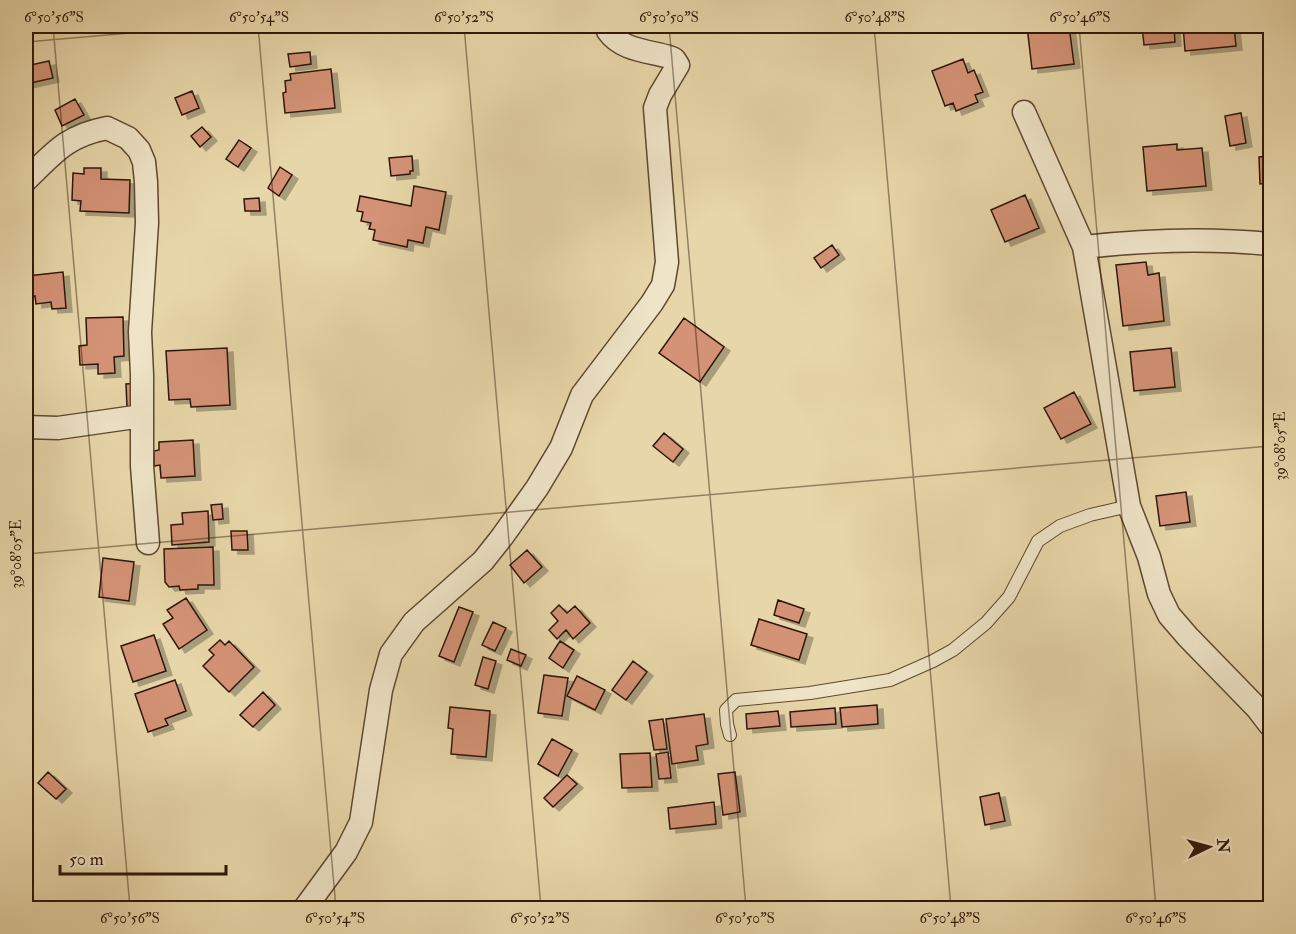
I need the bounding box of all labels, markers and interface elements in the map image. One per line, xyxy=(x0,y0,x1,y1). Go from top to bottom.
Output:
text: 6°50'56"S xyxy=(24,8,84,27)
text: 6°50'54"S xyxy=(229,8,289,27)
text: 6°50'52"S xyxy=(434,8,494,27)
text: 6°50'50"S xyxy=(639,8,699,27)
text: 6°50'48"S xyxy=(845,8,905,27)
text: 6°50'46"S xyxy=(1049,8,1111,27)
text: 39°08'05"E xyxy=(1271,411,1290,480)
text: 39°08'05"E xyxy=(7,519,26,588)
north arrow xyxy=(1179,817,1239,877)
text: N xyxy=(1212,837,1234,854)
scale bar xyxy=(60,838,226,876)
text: 50 m xyxy=(69,848,104,871)
text: 6°50'56"S xyxy=(100,909,160,928)
text: 6°50'54"S xyxy=(305,909,365,928)
text: 6°50'52"S xyxy=(510,909,570,928)
text: 6°50'50"S xyxy=(715,909,775,928)
text: 6°50'48"S xyxy=(920,909,980,928)
text: 6°50'46"S xyxy=(1125,909,1187,928)

